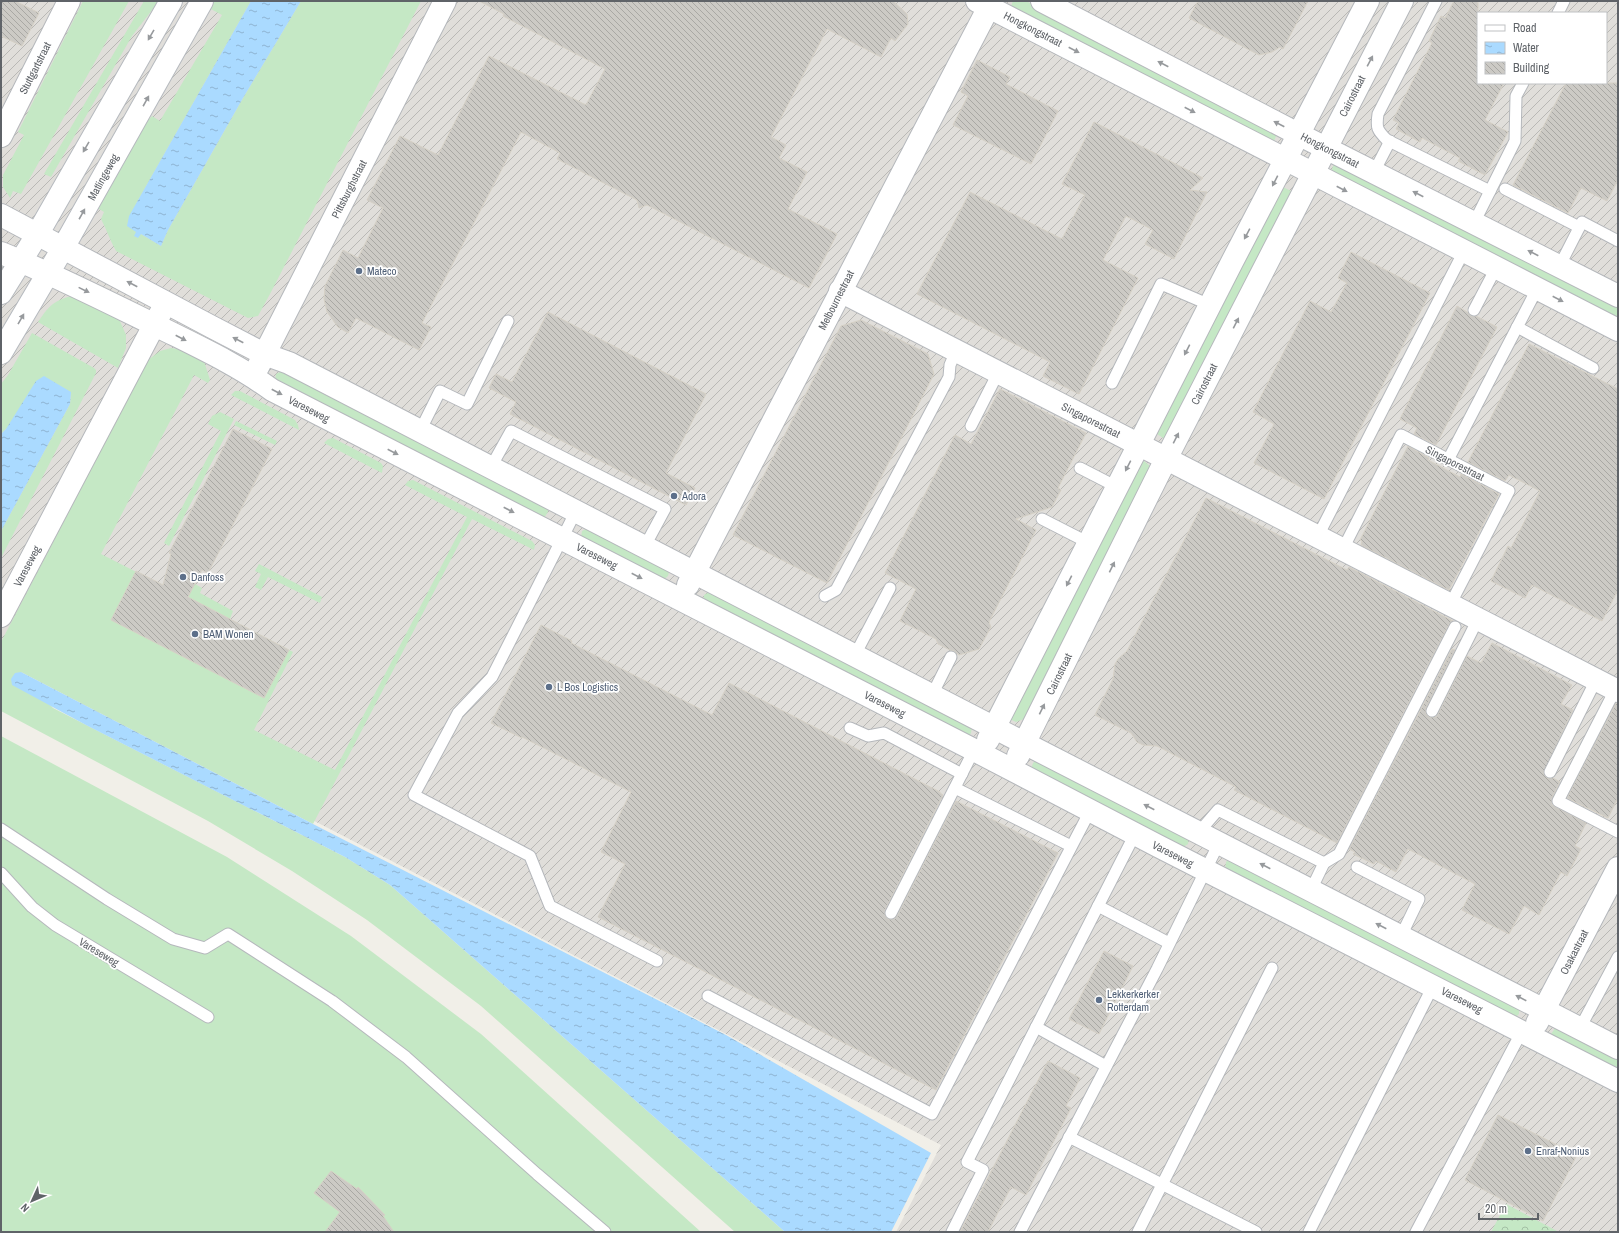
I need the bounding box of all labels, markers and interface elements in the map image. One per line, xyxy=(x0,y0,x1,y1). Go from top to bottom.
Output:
street label: Hongkongstraat xyxy=(1001,8,1065,50)
legend xyxy=(1477,12,1607,84)
text: Road xyxy=(1513,20,1537,36)
one-way arrow xyxy=(148,29,155,41)
street label: Stuttgartstraat xyxy=(16,39,54,96)
text: Water xyxy=(1513,40,1540,56)
one-way arrow xyxy=(1068,47,1080,54)
one-way arrow xyxy=(1367,55,1374,67)
text: Building xyxy=(1513,60,1550,76)
one-way arrow xyxy=(1157,61,1169,67)
street label: Cairostraat xyxy=(1336,73,1369,119)
one-way arrow xyxy=(142,95,149,107)
one-way arrow xyxy=(1184,106,1196,113)
one-way arrow xyxy=(1273,121,1284,127)
street label: Hongkongstraat xyxy=(1298,129,1362,171)
one-way arrow xyxy=(82,141,89,153)
street label: Matlingeweg xyxy=(84,151,122,203)
street label: Pittsburghstraat xyxy=(328,157,370,221)
one-way arrow xyxy=(1272,175,1278,186)
one-way arrow xyxy=(1337,186,1348,192)
one-way arrow xyxy=(1412,191,1423,197)
one-way arrow xyxy=(79,208,85,220)
one-way arrow xyxy=(1244,229,1250,240)
one-way arrow xyxy=(1528,250,1539,257)
place label: Mateco xyxy=(367,264,397,278)
marker: Mateco xyxy=(354,266,364,276)
street label: Melbournestraat xyxy=(815,267,857,332)
one-way arrow xyxy=(126,281,137,287)
one-way arrow xyxy=(78,287,89,293)
one-way arrow xyxy=(1552,296,1564,303)
one-way arrow xyxy=(17,313,24,325)
one-way arrow xyxy=(1233,317,1239,329)
one-way arrow xyxy=(175,335,186,341)
one-way arrow xyxy=(233,337,244,343)
one-way arrow xyxy=(1184,344,1190,356)
street label: Cairostraat xyxy=(1188,361,1221,407)
one-way arrow xyxy=(271,389,283,396)
street label: Vareseweg xyxy=(286,393,332,425)
street label: Singaporestraat xyxy=(1059,399,1123,441)
one-way arrow xyxy=(1173,432,1180,444)
street label: Singaporestraat xyxy=(1423,442,1487,484)
one-way arrow xyxy=(387,448,398,455)
one-way arrow xyxy=(1125,460,1131,471)
place label: Adora xyxy=(681,489,706,503)
marker: Adora xyxy=(669,491,679,501)
one-way arrow xyxy=(503,507,514,514)
street label: Vareseweg xyxy=(574,540,620,572)
street label: Vareseweg xyxy=(10,543,44,589)
one-way arrow xyxy=(1109,561,1115,573)
place label: Danfoss xyxy=(191,570,225,584)
marker: Danfoss xyxy=(178,572,188,582)
one-way arrow xyxy=(631,573,642,579)
one-way arrow xyxy=(1066,576,1072,587)
place label: BAM Wonen xyxy=(203,627,253,641)
marker: BAM Wonen xyxy=(190,629,200,639)
street label: Cairostraat xyxy=(1043,650,1075,697)
place label: L Bos Logistics xyxy=(557,680,619,694)
marker: L Bos Logistics xyxy=(544,682,554,692)
street label: Vareseweg xyxy=(862,688,908,720)
one-way arrow xyxy=(1039,703,1045,714)
one-way arrow xyxy=(1143,804,1155,810)
street label: Vareseweg xyxy=(1150,838,1196,870)
one-way arrow xyxy=(1259,863,1271,869)
one-way arrow xyxy=(1375,922,1386,929)
street label: Osakastraat xyxy=(1557,927,1591,977)
street label: Vareseweg xyxy=(76,935,122,969)
street label: Vareseweg xyxy=(1439,984,1485,1016)
place label: Lekkerkerker Rotterdam xyxy=(1107,987,1159,1014)
one-way arrow xyxy=(1515,994,1527,1001)
marker: Lekkerkerker Rotterdam xyxy=(1094,995,1104,1005)
place label: Enraf-Nonius xyxy=(1536,1144,1590,1158)
marker: Enraf-Nonius xyxy=(1523,1146,1533,1156)
north arrow xyxy=(12,1181,52,1221)
scale bar xyxy=(1479,1195,1538,1221)
text: N xyxy=(18,1201,32,1215)
text: 20 m xyxy=(1485,1201,1507,1217)

